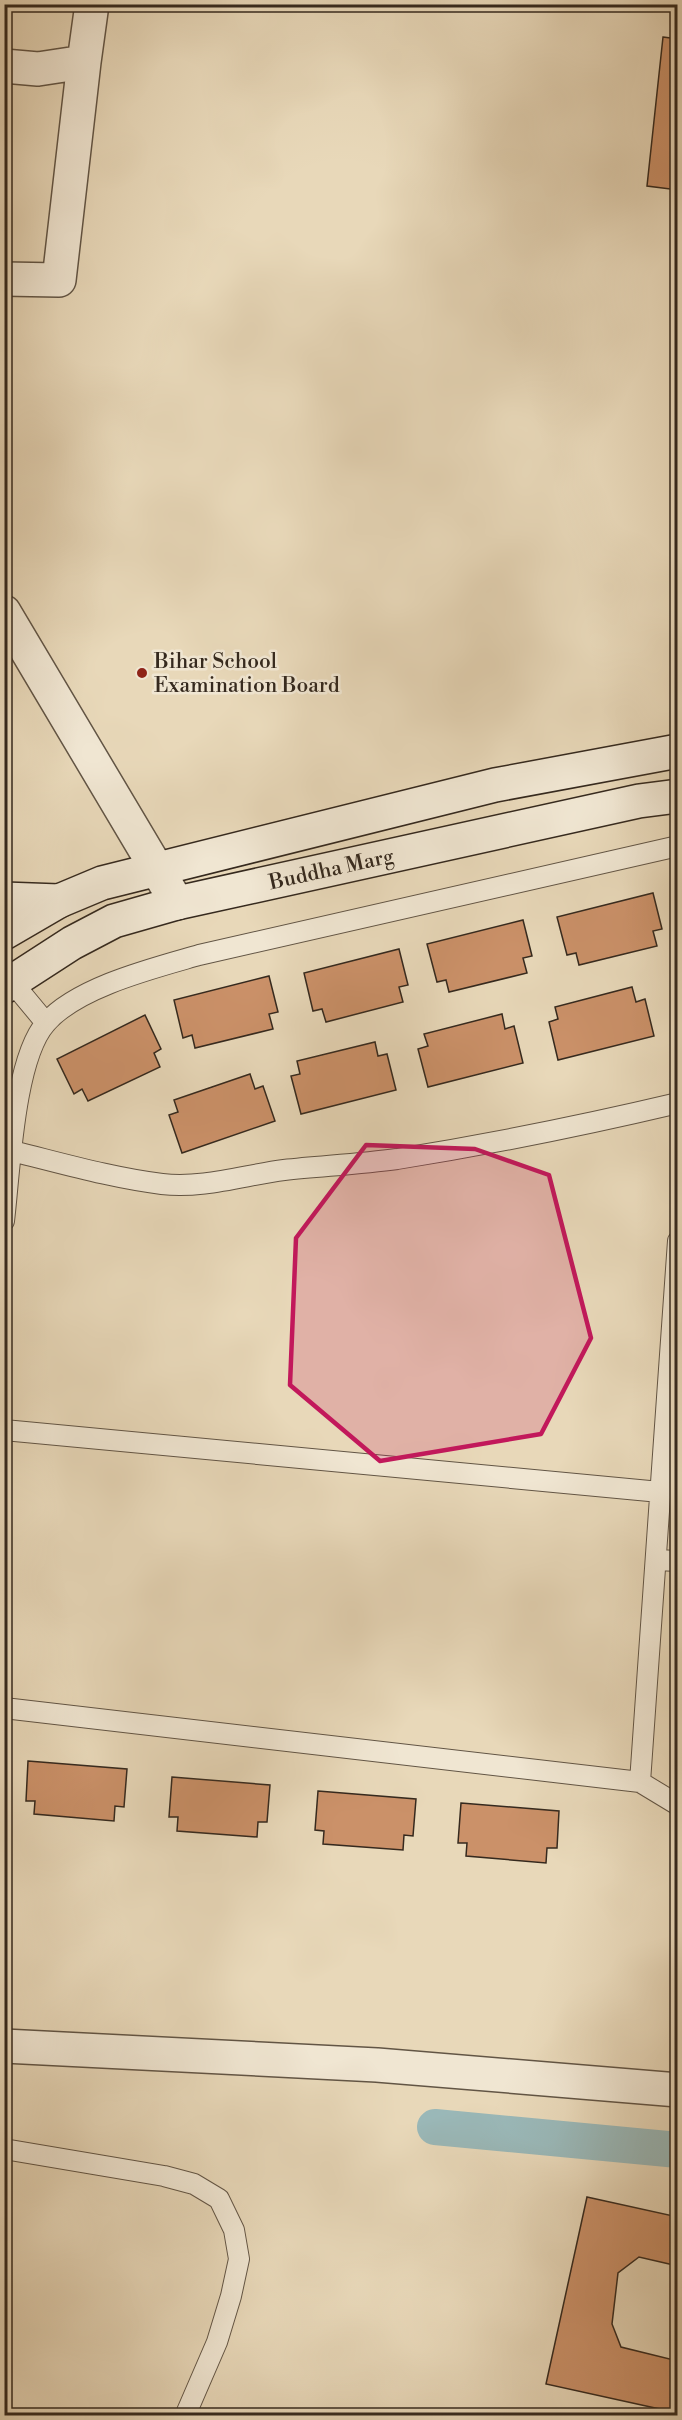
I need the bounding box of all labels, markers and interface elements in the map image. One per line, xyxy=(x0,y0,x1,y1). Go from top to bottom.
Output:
place label: Bihar School Examination Board xyxy=(153,649,340,699)
marker: Bihar School Examination Board xyxy=(135,666,149,680)
street label: Buddha Marg xyxy=(266,843,397,897)

